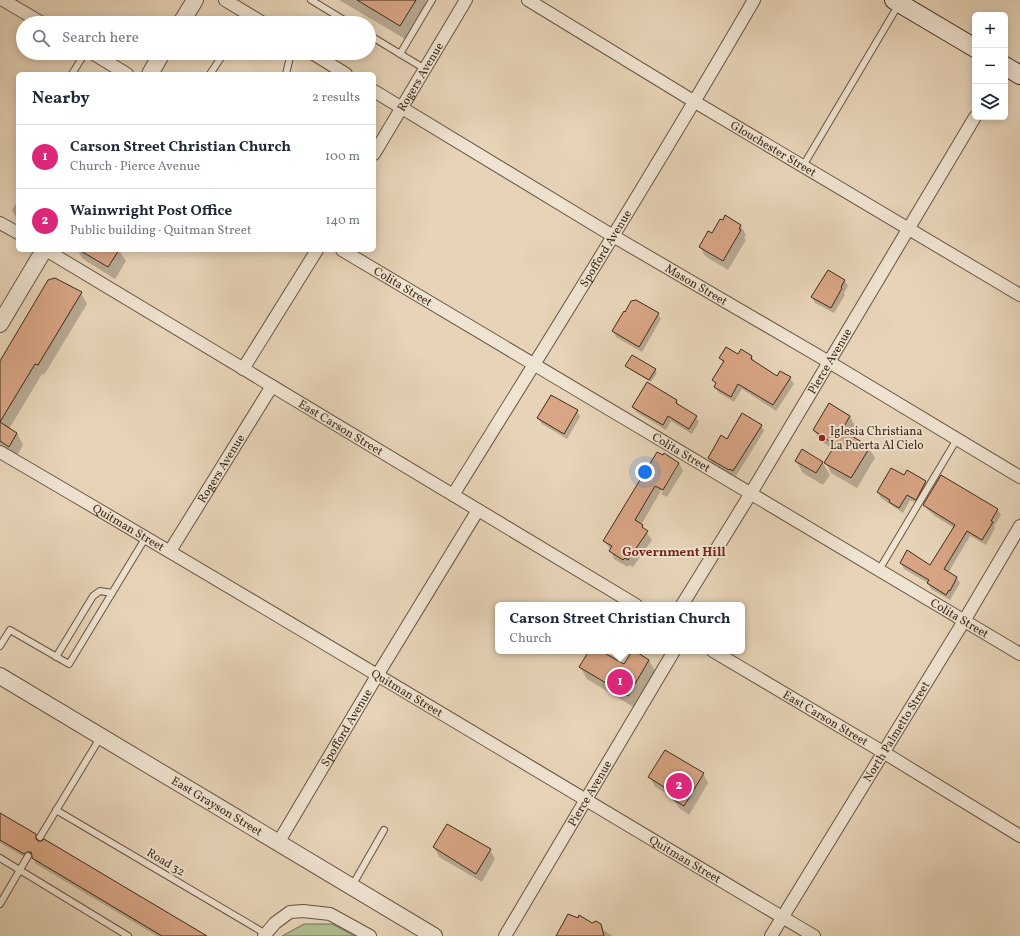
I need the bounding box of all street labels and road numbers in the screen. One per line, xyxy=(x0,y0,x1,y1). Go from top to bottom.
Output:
street label: Rogers Avenue xyxy=(394,39,448,115)
street label: Glouchester Street xyxy=(727,118,819,181)
street label: Spofford Avenue xyxy=(577,207,636,291)
street label: Mason Street xyxy=(662,261,730,310)
street label: Colita Street xyxy=(370,264,435,311)
street label: Pierce Avenue xyxy=(805,325,856,398)
street label: East Carson Street xyxy=(295,396,386,460)
street label: Colita Street xyxy=(649,429,713,477)
street label: Rogers Avenue xyxy=(195,431,249,506)
street label: Quitman Street xyxy=(89,501,167,556)
street label: Colita Street xyxy=(927,595,991,643)
street label: Quitman Street xyxy=(368,666,445,721)
street label: North Palmetto Street xyxy=(860,678,934,785)
street label: Spofford Avenue xyxy=(318,686,376,770)
street label: East Carson Street xyxy=(780,687,871,750)
street label: Pierce Avenue xyxy=(565,758,616,830)
street label: East Grayson Street xyxy=(168,773,265,840)
street label: Quitman Street xyxy=(646,832,724,888)
street label: Road 32 xyxy=(143,845,188,881)

